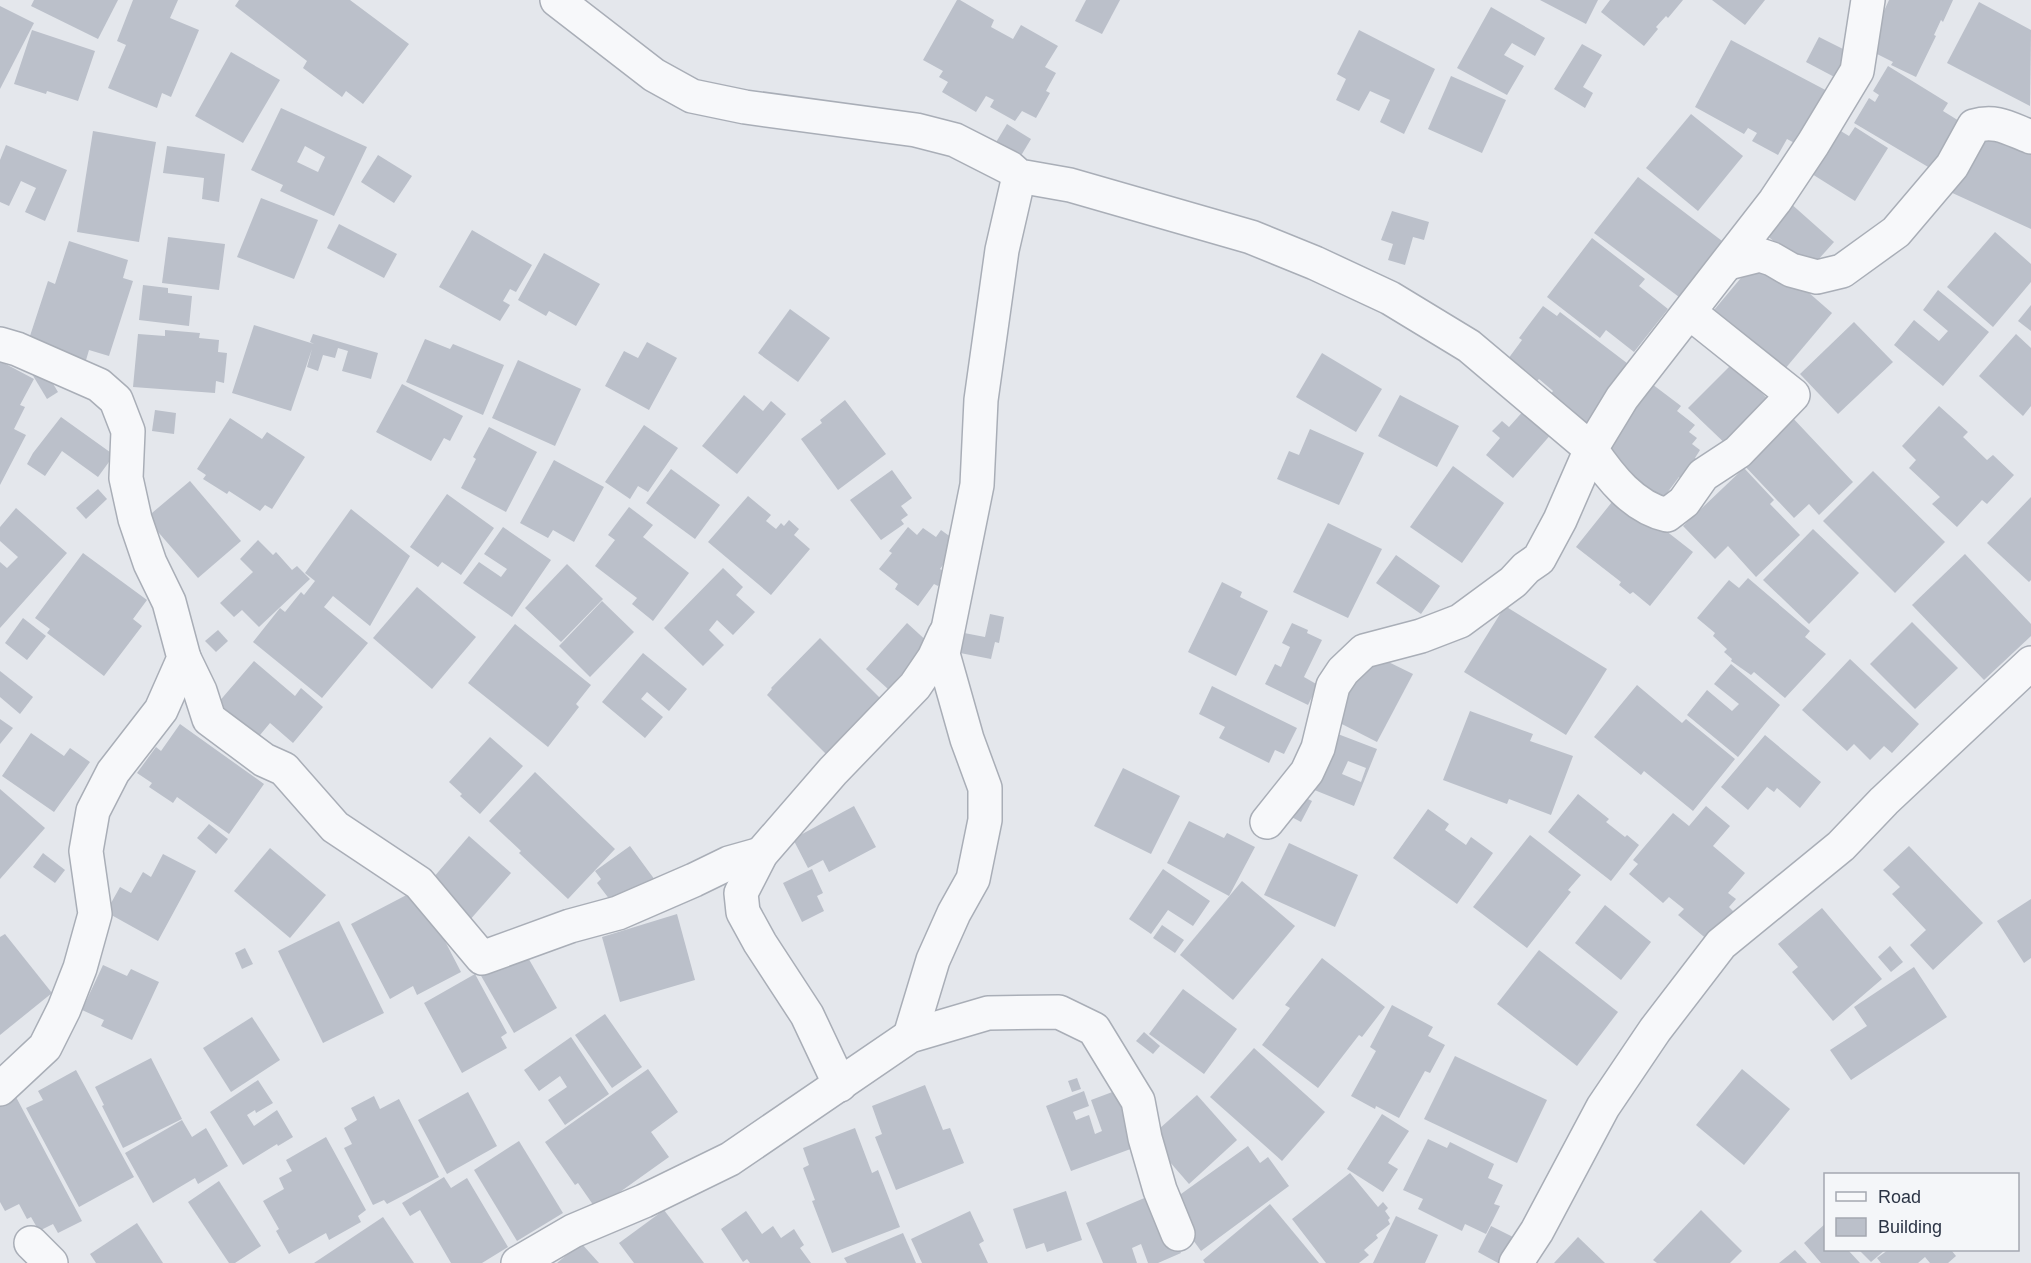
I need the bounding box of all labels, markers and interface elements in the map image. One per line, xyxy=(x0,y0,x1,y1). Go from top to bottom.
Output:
legend xyxy=(1824,1173,2019,1251)
text: Road xyxy=(1878,1187,1921,1207)
text: Building xyxy=(1878,1217,1942,1237)

